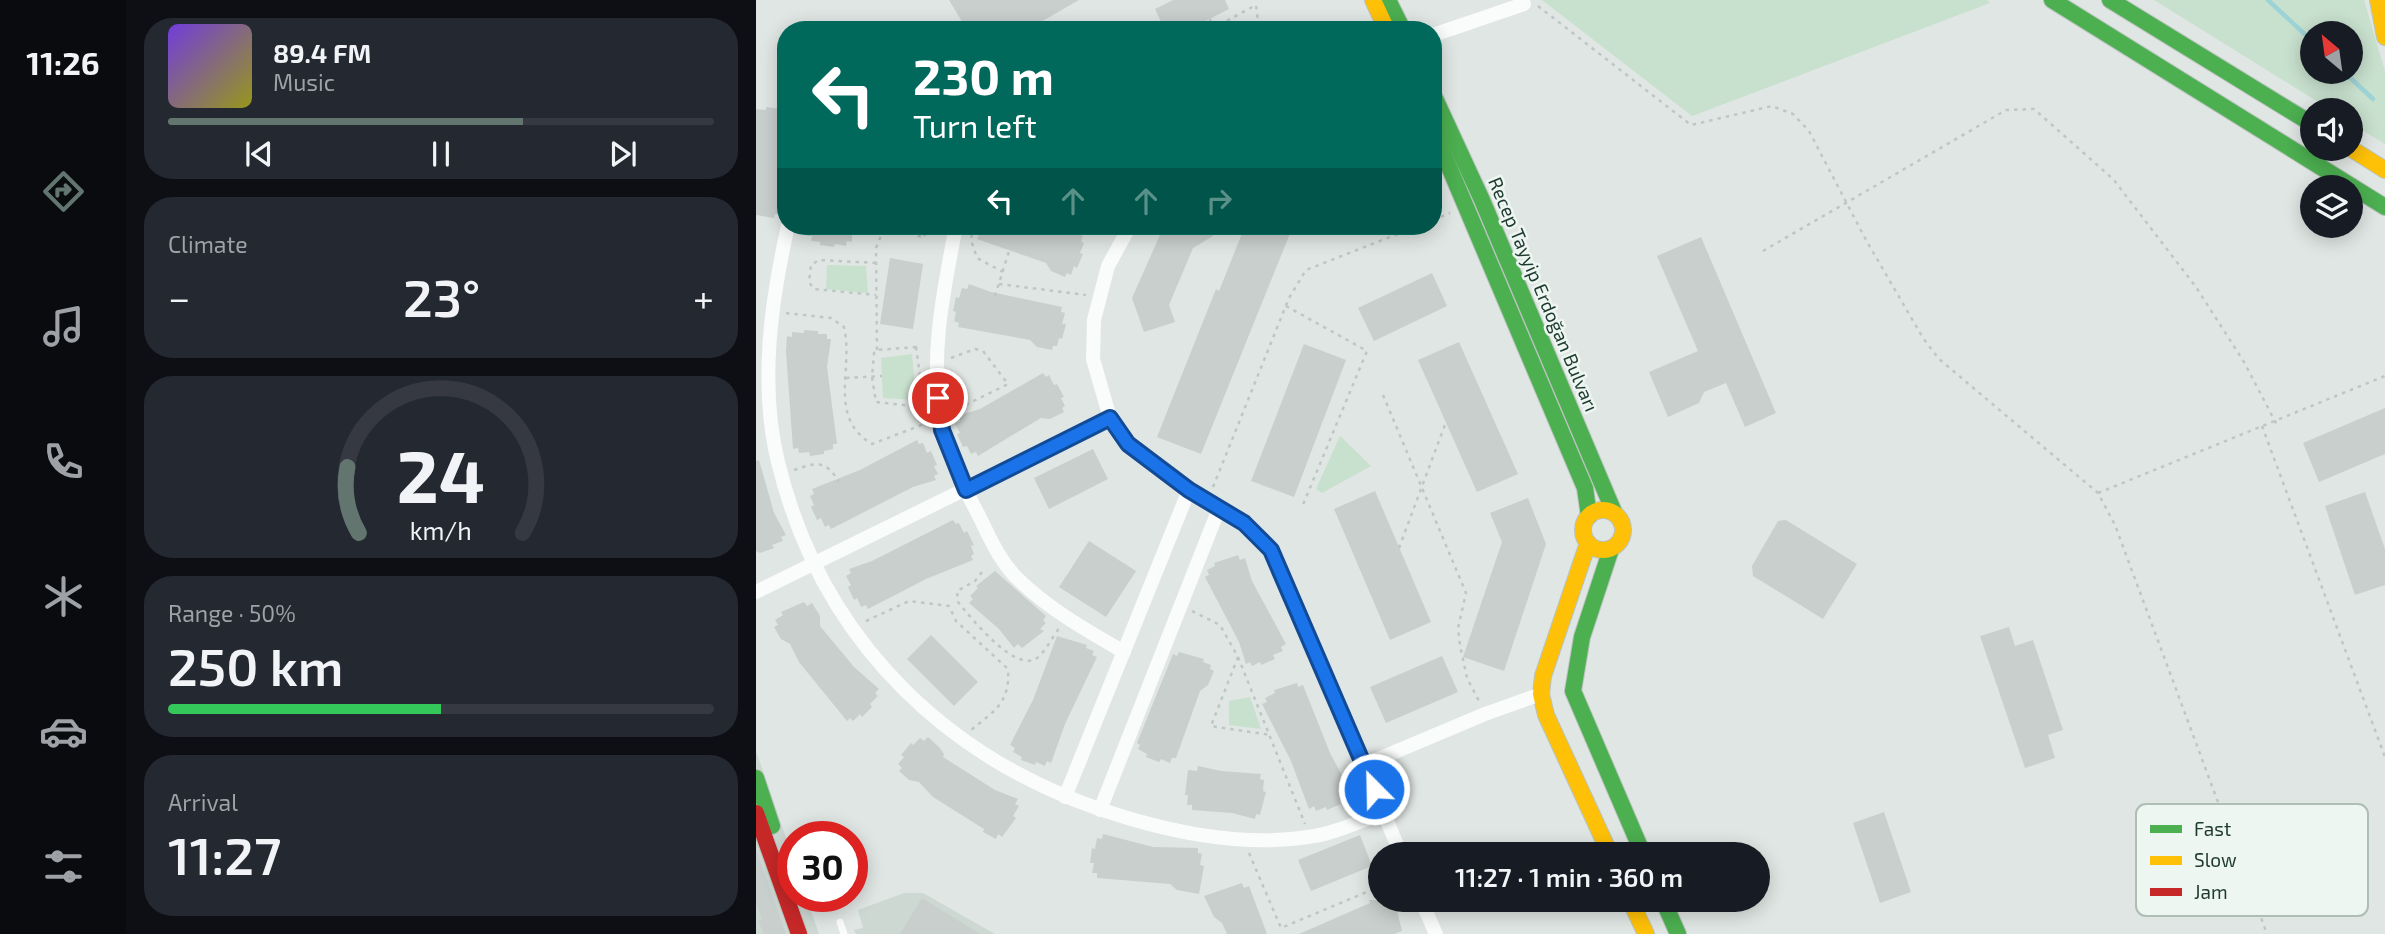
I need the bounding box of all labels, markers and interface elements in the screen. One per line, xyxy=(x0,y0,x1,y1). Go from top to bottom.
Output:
north arrow xyxy=(2300,21,2362,84)
map controls xyxy=(2300,21,2363,238)
text: 89.4 FM xyxy=(273,37,371,68)
text: 11:26 xyxy=(26,43,100,81)
text: 230 m xyxy=(913,46,1054,105)
icon: left xyxy=(798,49,889,140)
text: Music xyxy=(273,68,335,96)
button: sound xyxy=(2300,98,2363,161)
text: Turn left xyxy=(913,106,1037,144)
icon: previous xyxy=(240,135,278,173)
icon: pause xyxy=(422,135,460,173)
icon: next xyxy=(604,135,642,173)
icon: directions xyxy=(39,167,88,216)
street label: Recep Tayyip Erdoğan Bulvarı xyxy=(1484,173,1604,415)
button: layers xyxy=(2300,175,2363,238)
icon: left xyxy=(981,182,1019,220)
icon: ahead xyxy=(1054,182,1092,220)
icon: ahead xyxy=(1127,182,1165,220)
icon: right xyxy=(1200,182,1238,220)
text: Climate xyxy=(168,230,248,258)
text: 23° xyxy=(403,265,480,327)
text: − xyxy=(168,274,190,320)
text: + xyxy=(693,274,714,320)
icon: music xyxy=(39,302,88,351)
pin xyxy=(908,368,968,428)
icon: arrive xyxy=(919,379,957,417)
text: 24 xyxy=(397,430,485,518)
icon: phone xyxy=(39,437,88,486)
text: km/h xyxy=(410,515,472,545)
icon: climate xyxy=(39,572,88,621)
text: Range · 50% xyxy=(168,599,296,627)
text: 250 km xyxy=(168,634,343,696)
icon: car xyxy=(39,707,88,756)
position arrow xyxy=(1337,752,1411,826)
text: Arrival xyxy=(168,788,238,816)
legend xyxy=(2136,804,2368,916)
text: Fast xyxy=(2194,817,2231,840)
speed limit sign: 30 xyxy=(777,821,868,912)
text: 11:27 xyxy=(168,823,281,885)
icon: filters xyxy=(39,842,88,891)
text: Slow xyxy=(2194,848,2237,871)
text: 11:27 · 1 min · 360 m xyxy=(1455,861,1683,892)
text: Jam xyxy=(2194,880,2228,903)

